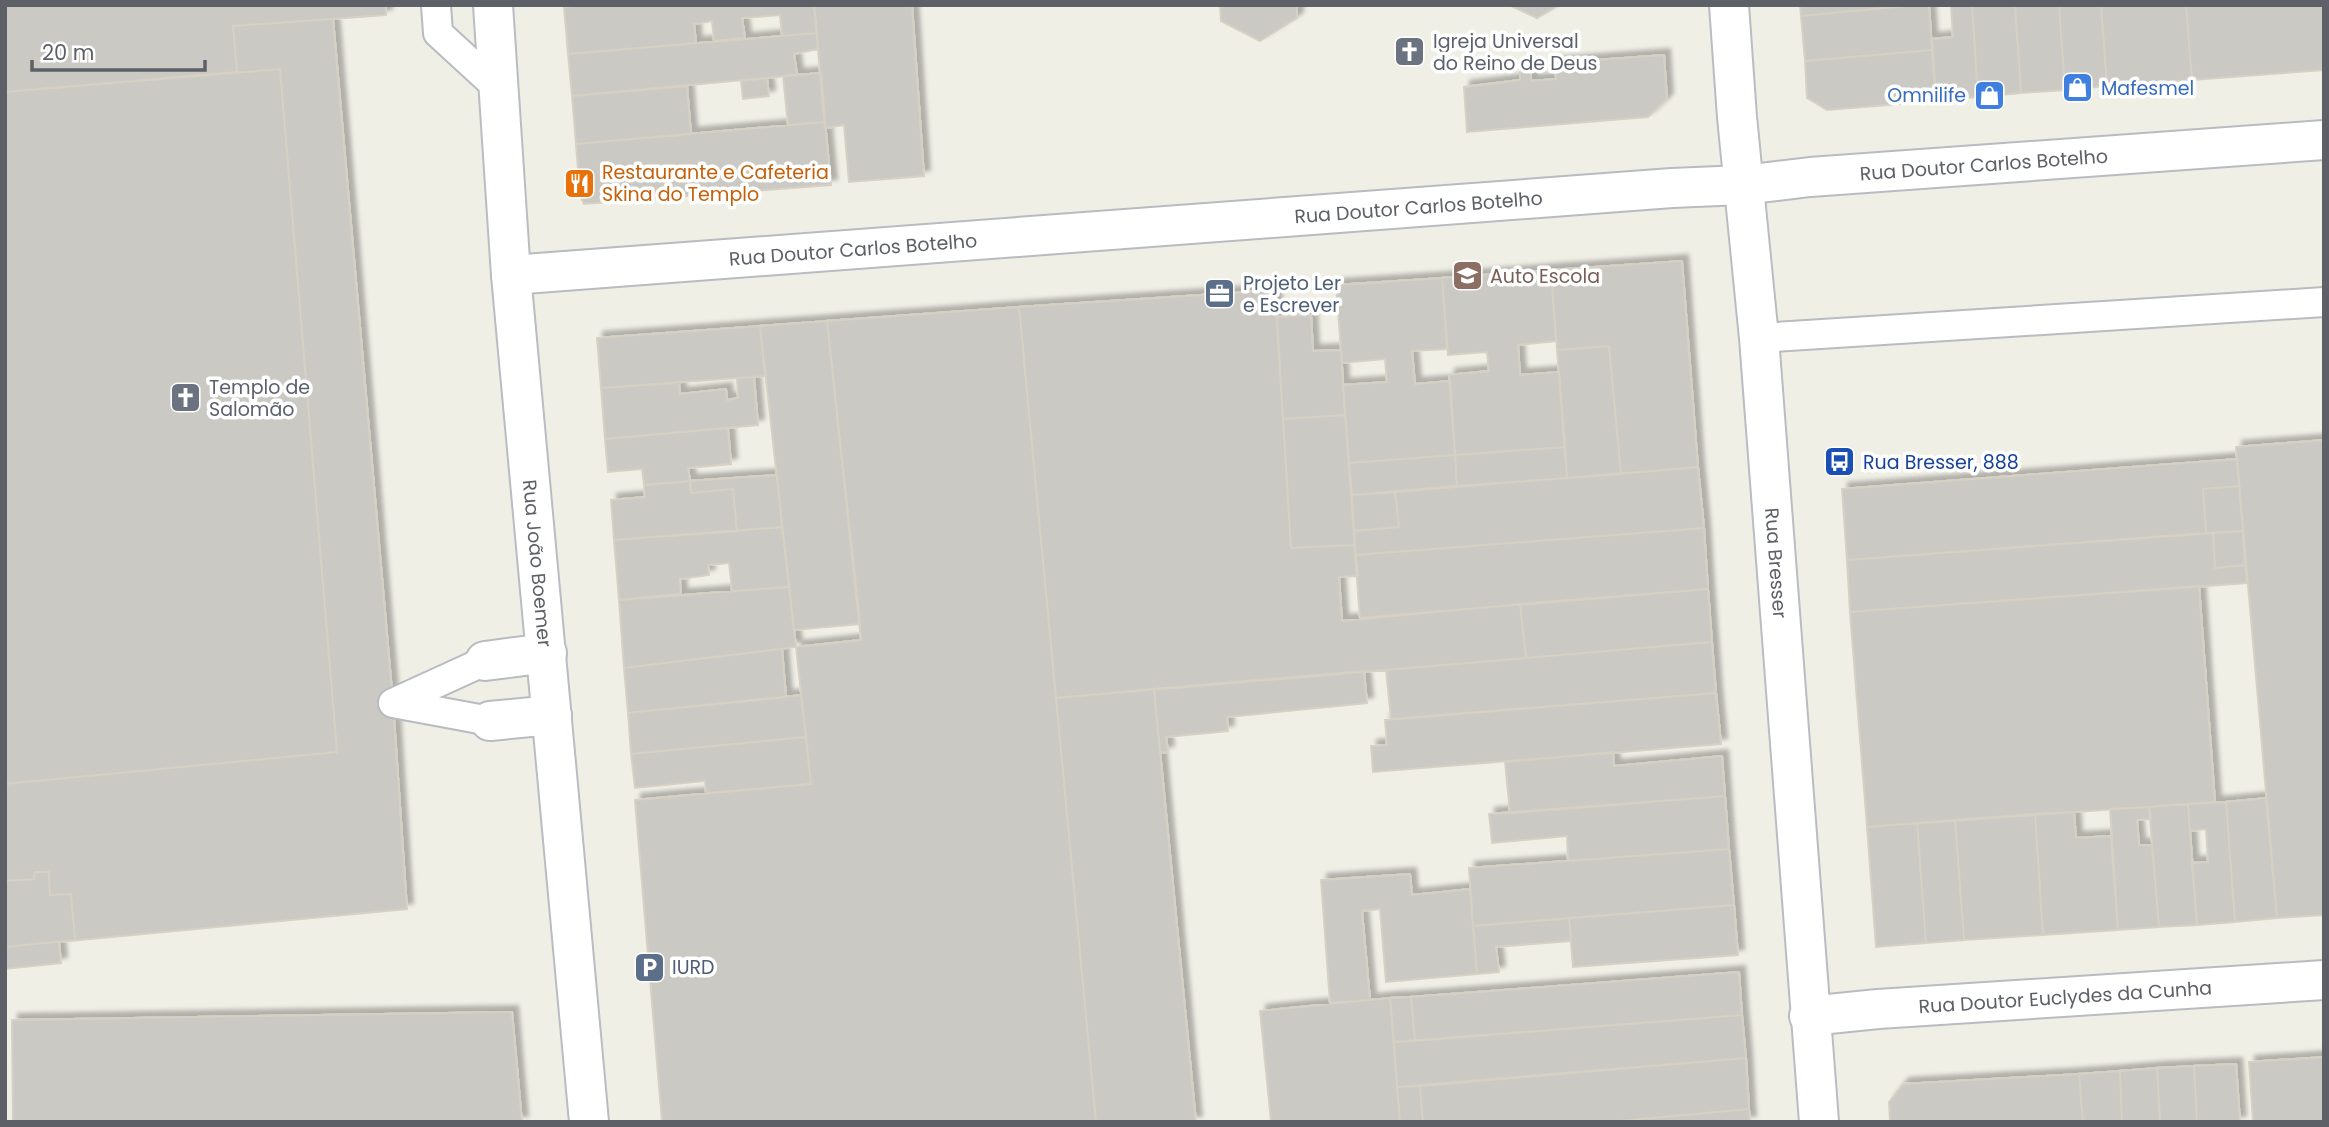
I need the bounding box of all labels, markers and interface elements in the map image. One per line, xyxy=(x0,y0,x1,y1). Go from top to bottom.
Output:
scale bar xyxy=(32,28,205,72)
place label: Igreja Universal do Reino de Deus xyxy=(1433,28,1597,77)
church icon: Igreja Universal do Reino de Deus xyxy=(1393,35,1427,69)
text: 20 m xyxy=(42,38,95,67)
shop icon: Mafesmel xyxy=(2061,71,2095,105)
place label: Mafesmel xyxy=(2101,75,2194,102)
shop icon: Omnilife xyxy=(1972,78,2006,112)
place label: Omnilife xyxy=(1887,82,1966,109)
street label: Rua Doutor Carlos Botelho xyxy=(1859,142,2109,187)
place label: Restaurante e Cafeteria Skina do Templo xyxy=(602,159,829,208)
restaurant icon: Restaurante e Cafeteria Skina do Templo xyxy=(562,166,596,200)
street label: Rua Doutor Carlos Botelho xyxy=(1293,184,1543,230)
street label: Rua Doutor Carlos Botelho xyxy=(728,227,978,272)
school or university icon: Auto Escola xyxy=(1450,259,1484,293)
place label: Auto Escola xyxy=(1490,263,1600,290)
place label: Projeto Ler e Escrever xyxy=(1243,270,1341,319)
office icon: Projeto Ler e Escrever xyxy=(1203,277,1237,311)
place label: Templo de Salomão xyxy=(209,374,310,423)
church icon: Templo de Salomão xyxy=(169,381,203,415)
bus stop icon: Rua Bresser, 888 xyxy=(1823,445,1857,479)
place label: Rua Bresser, 888 xyxy=(1863,449,2019,476)
street label: Rua João Boemer xyxy=(516,478,559,648)
street label: Rua Bresser xyxy=(1759,507,1794,619)
parking icon: IURD xyxy=(632,950,666,984)
place label: IURD xyxy=(672,954,714,981)
street label: Rua Doutor Euclydes da Cunha xyxy=(1918,974,2213,1020)

